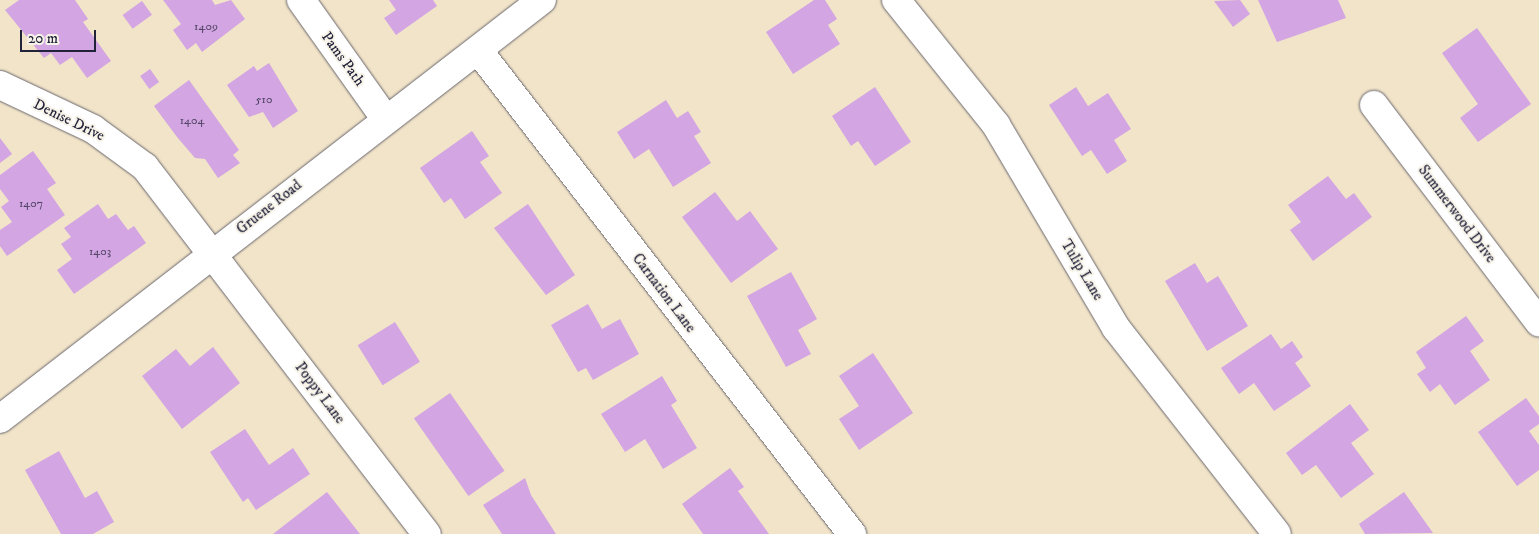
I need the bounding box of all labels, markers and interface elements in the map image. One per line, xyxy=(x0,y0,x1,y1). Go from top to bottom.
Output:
scale bar xyxy=(22,20,99,52)
house number: 1409 xyxy=(194,20,218,34)
street label: Pams Path xyxy=(317,28,369,90)
text: 20 m xyxy=(28,29,58,48)
house number: 510 xyxy=(256,93,272,107)
street label: Denise Drive xyxy=(30,95,108,145)
house number: 1404 xyxy=(180,114,204,128)
street label: Summerwood Drive xyxy=(1414,162,1500,266)
street label: Gruene Road xyxy=(233,176,305,238)
house number: 1407 xyxy=(19,197,43,211)
street label: Tulip Lane xyxy=(1057,236,1107,304)
house number: 1403 xyxy=(89,245,111,259)
street label: Carnation Lane xyxy=(628,250,700,336)
street label: Poppy Lane xyxy=(291,359,349,427)

